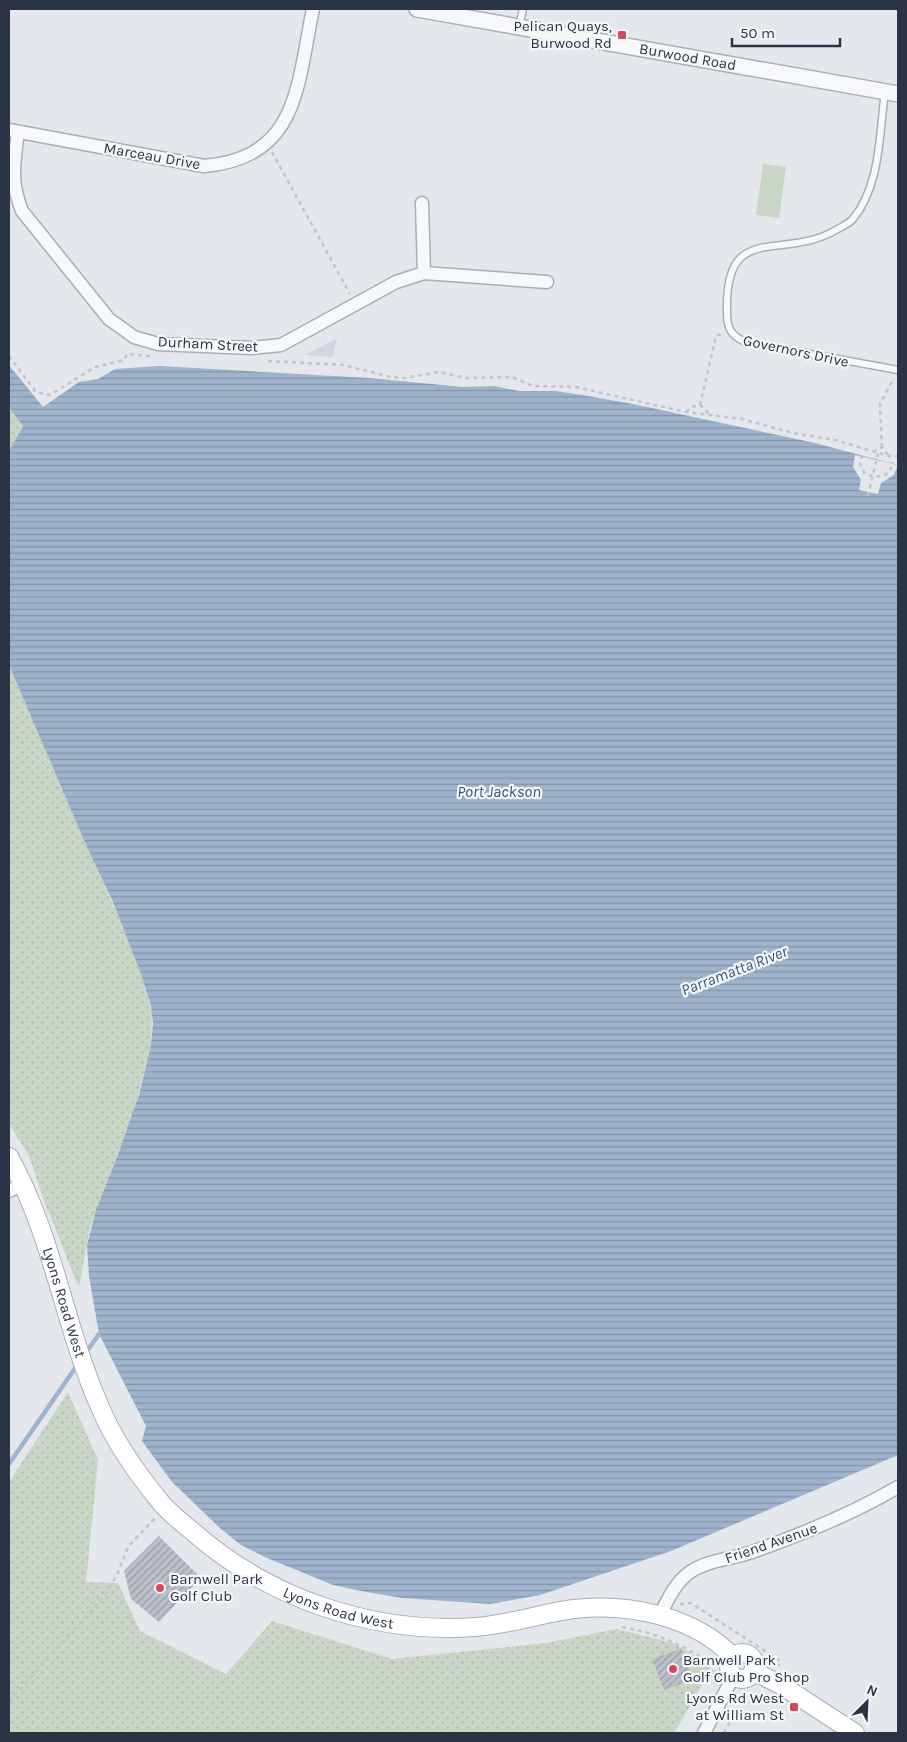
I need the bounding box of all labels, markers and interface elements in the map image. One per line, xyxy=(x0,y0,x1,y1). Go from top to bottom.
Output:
scale bar xyxy=(732,15,840,47)
place label: Pelican Quays, Burwood Rd xyxy=(514,17,612,52)
text: 50 m xyxy=(740,24,775,42)
marker: Pelican Quays, Burwood Rd xyxy=(616,29,628,41)
street label: Burwood Road xyxy=(638,39,738,74)
street label: Marceau Drive xyxy=(102,139,202,173)
street label: Governors Drive xyxy=(741,331,851,371)
street label: Durham Street xyxy=(157,332,259,356)
water label: Port Jackson xyxy=(457,782,541,801)
water label: Parramatta River xyxy=(678,941,790,999)
street label: Lyons Road West xyxy=(39,1245,90,1361)
street label: Friend Avenue xyxy=(723,1519,819,1567)
place label: Barnwell Park Golf Club xyxy=(170,1570,263,1605)
marker: Barnwell Park Golf Club xyxy=(154,1582,166,1594)
street label: Lyons Road West xyxy=(280,1583,395,1633)
place label: Barnwell Park Golf Club Pro Shop xyxy=(683,1651,809,1686)
marker: Barnwell Park Golf Club Pro Shop xyxy=(667,1663,679,1675)
north arrow xyxy=(842,1677,892,1727)
text: N xyxy=(864,1681,880,1700)
place label: Lyons Rd West at William St xyxy=(686,1689,784,1724)
marker: Lyons Rd West at William St xyxy=(788,1701,800,1713)

